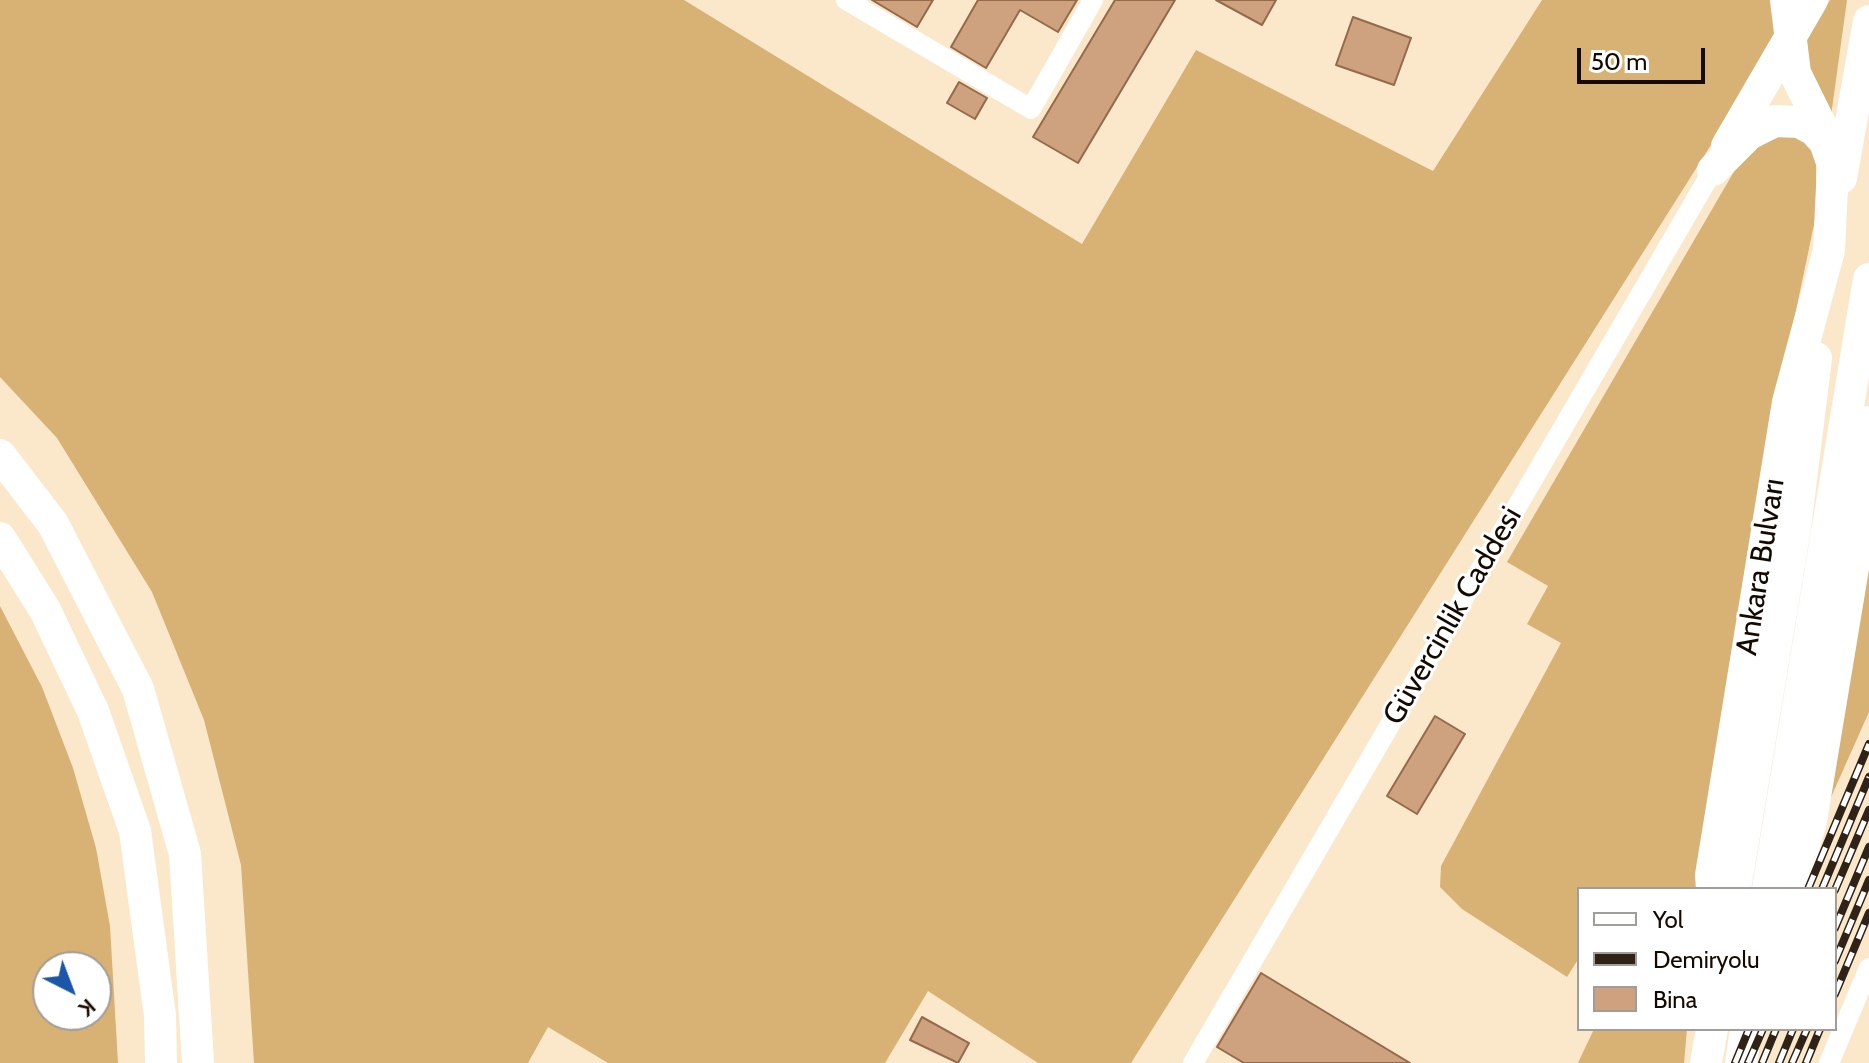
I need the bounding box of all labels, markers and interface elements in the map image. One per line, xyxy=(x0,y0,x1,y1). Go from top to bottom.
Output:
scale bar xyxy=(1581,32,1709,82)
text: 50 m xyxy=(1591,47,1647,76)
street label: Ankara Bulvarı xyxy=(1729,476,1793,658)
street label: Güvercinlik Caddesi xyxy=(1376,501,1530,731)
legend xyxy=(1577,887,1837,1031)
text: Yol xyxy=(1653,905,1683,934)
text: Demiryolu xyxy=(1653,945,1760,974)
north arrow xyxy=(32,951,112,1031)
text: Bina xyxy=(1653,985,1697,1014)
text: K xyxy=(73,993,101,1022)

